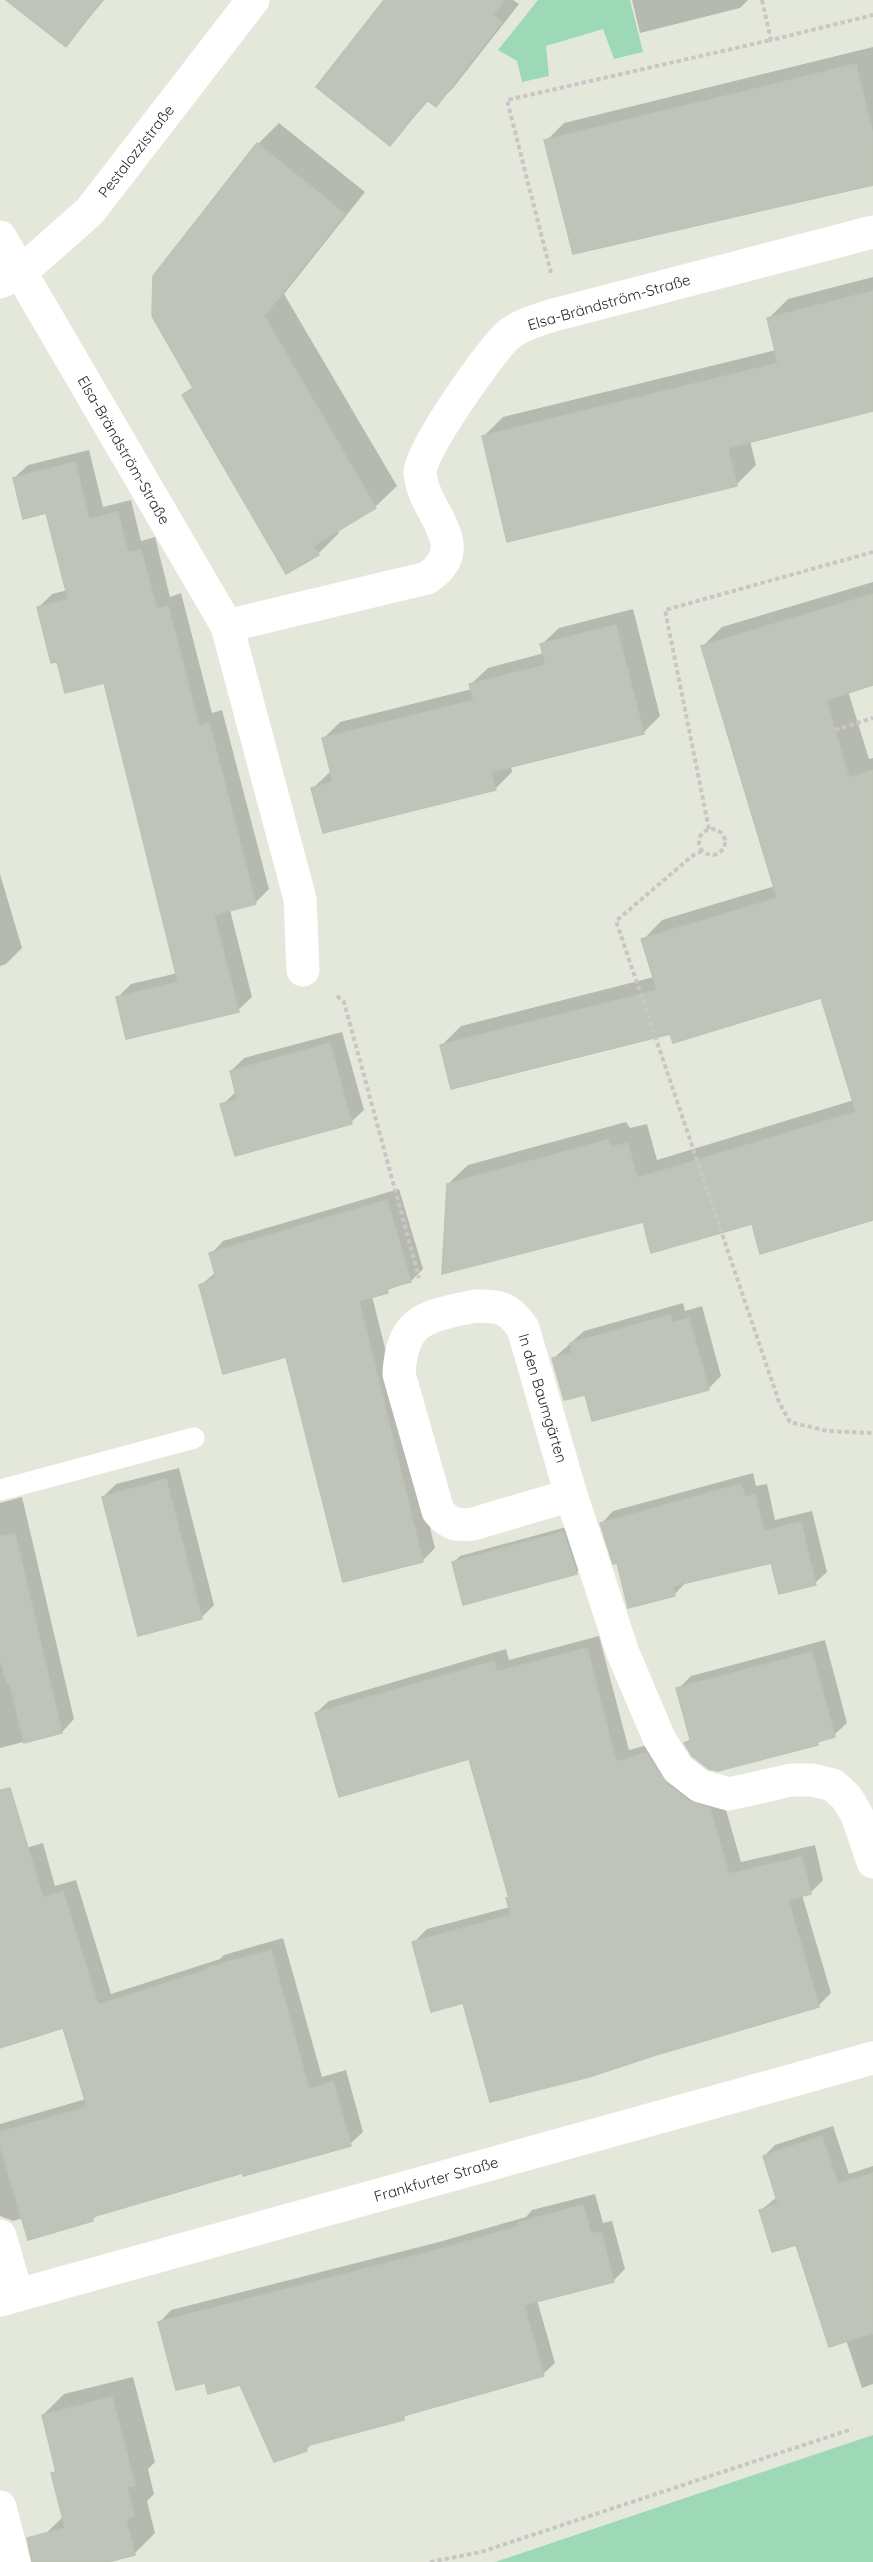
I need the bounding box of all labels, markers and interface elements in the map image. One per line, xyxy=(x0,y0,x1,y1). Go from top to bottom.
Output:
street label: Pestalozzistraße xyxy=(94,101,178,201)
street label: Elsa-Brändström-Straße xyxy=(525,270,693,334)
street label: Elsa-Brändström-Straße xyxy=(74,372,174,528)
street label: In den Baumgärten xyxy=(514,1331,572,1465)
street label: Frankfurter Straße xyxy=(372,2152,500,2206)

